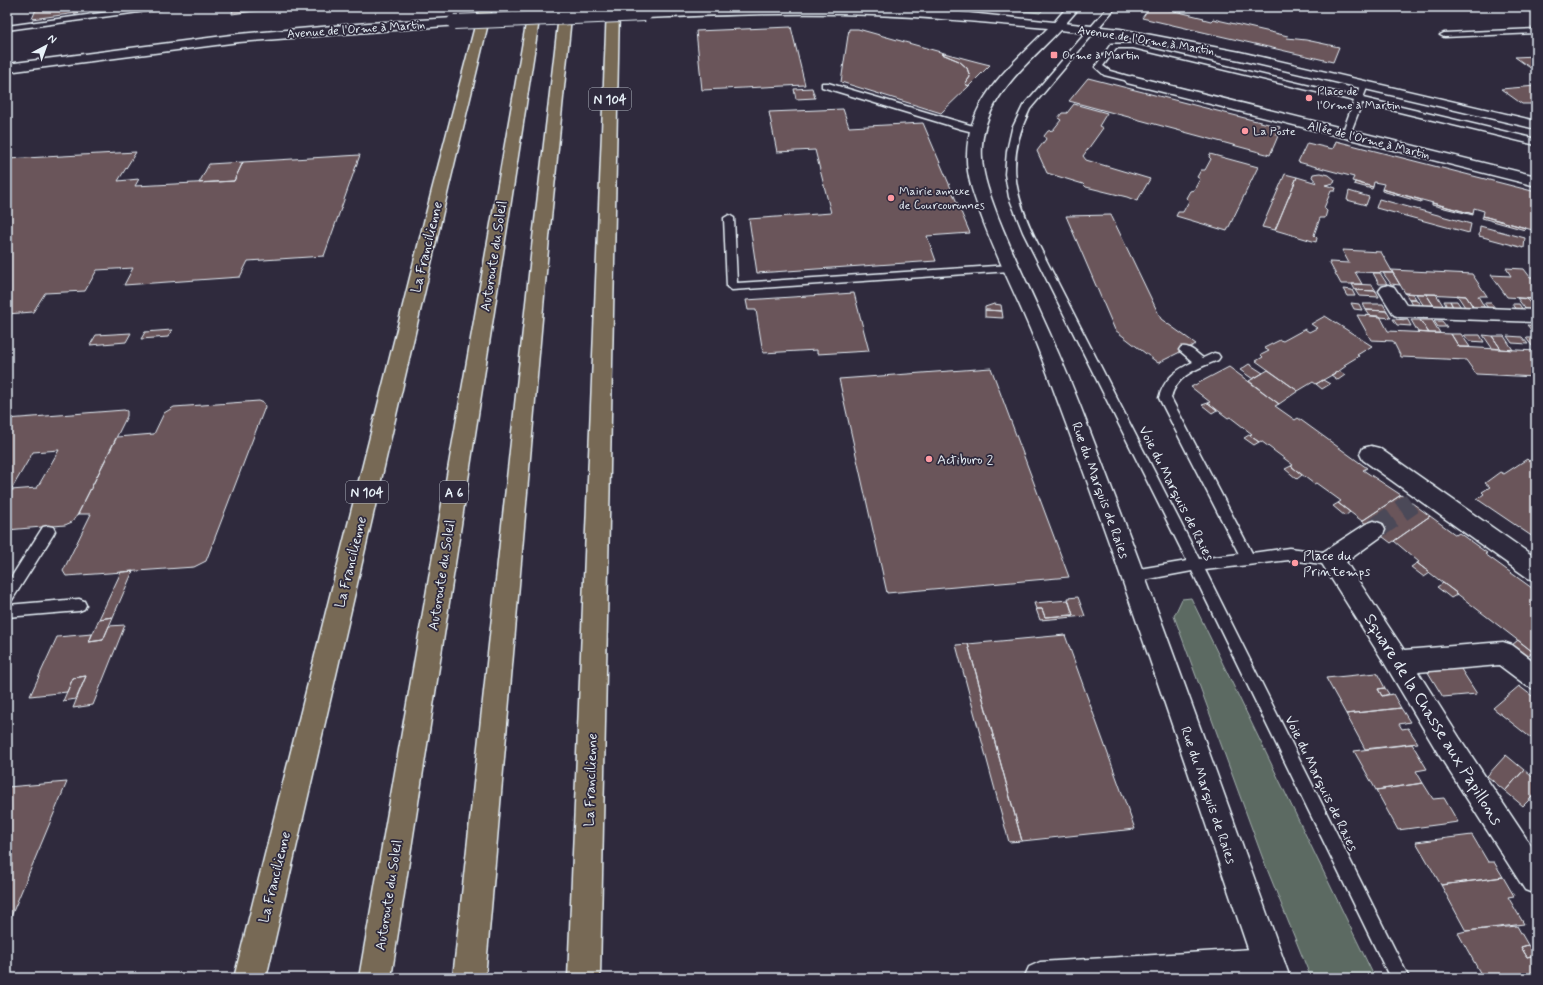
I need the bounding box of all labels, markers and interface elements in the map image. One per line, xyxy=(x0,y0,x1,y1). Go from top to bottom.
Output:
street label: Avenue de l'Orme à Martin xyxy=(287,17,426,43)
street label: Avenue de l'Orme à Martin xyxy=(1076,22,1216,58)
north arrow xyxy=(26,26,66,66)
text: N xyxy=(45,32,59,47)
place label: Orme à Martin xyxy=(1062,48,1140,62)
marker: Orme à Martin xyxy=(1049,50,1059,60)
place label: Place de l'Orme à Martin xyxy=(1317,84,1400,114)
road number: N 104 xyxy=(589,88,631,110)
marker: Place de l'Orme à Martin xyxy=(1304,93,1314,103)
street label: Allée de l'Orme à Martin xyxy=(1306,118,1432,164)
place label: La Poste xyxy=(1253,124,1296,140)
marker: La Poste xyxy=(1240,126,1250,136)
place label: Mairie annexe de Courcouronnes xyxy=(899,184,985,214)
marker: Mairie annexe de Courcouronnes xyxy=(886,193,896,203)
street label: La Francilienne xyxy=(407,200,447,295)
street label: Autoroute du Soleil xyxy=(476,200,512,313)
street label: Rue du Marquis de Raies xyxy=(1067,419,1133,561)
street label: Voie du Marquis de Raies xyxy=(1134,423,1218,564)
place label: Actiburo 2 xyxy=(937,451,993,469)
marker: Actiburo 2 xyxy=(924,454,934,464)
road number: N 104 xyxy=(346,481,388,503)
road number: A 6 xyxy=(440,481,468,503)
street label: La Francilienne xyxy=(331,515,371,610)
street label: Autoroute du Soleil xyxy=(424,519,460,632)
place label: Place du Printemps xyxy=(1303,547,1370,581)
marker: Place du Printemps xyxy=(1290,558,1300,568)
street label: Square de la Chasse aux Papillons xyxy=(1359,610,1508,830)
street label: Voie du Marquis de Raies xyxy=(1280,712,1362,854)
street label: Rue du Marquis de Raies xyxy=(1176,724,1240,866)
street label: La Francilienne xyxy=(580,733,602,827)
street label: La Francilienne xyxy=(255,830,295,925)
street label: Autoroute du Soleil xyxy=(371,839,407,952)

